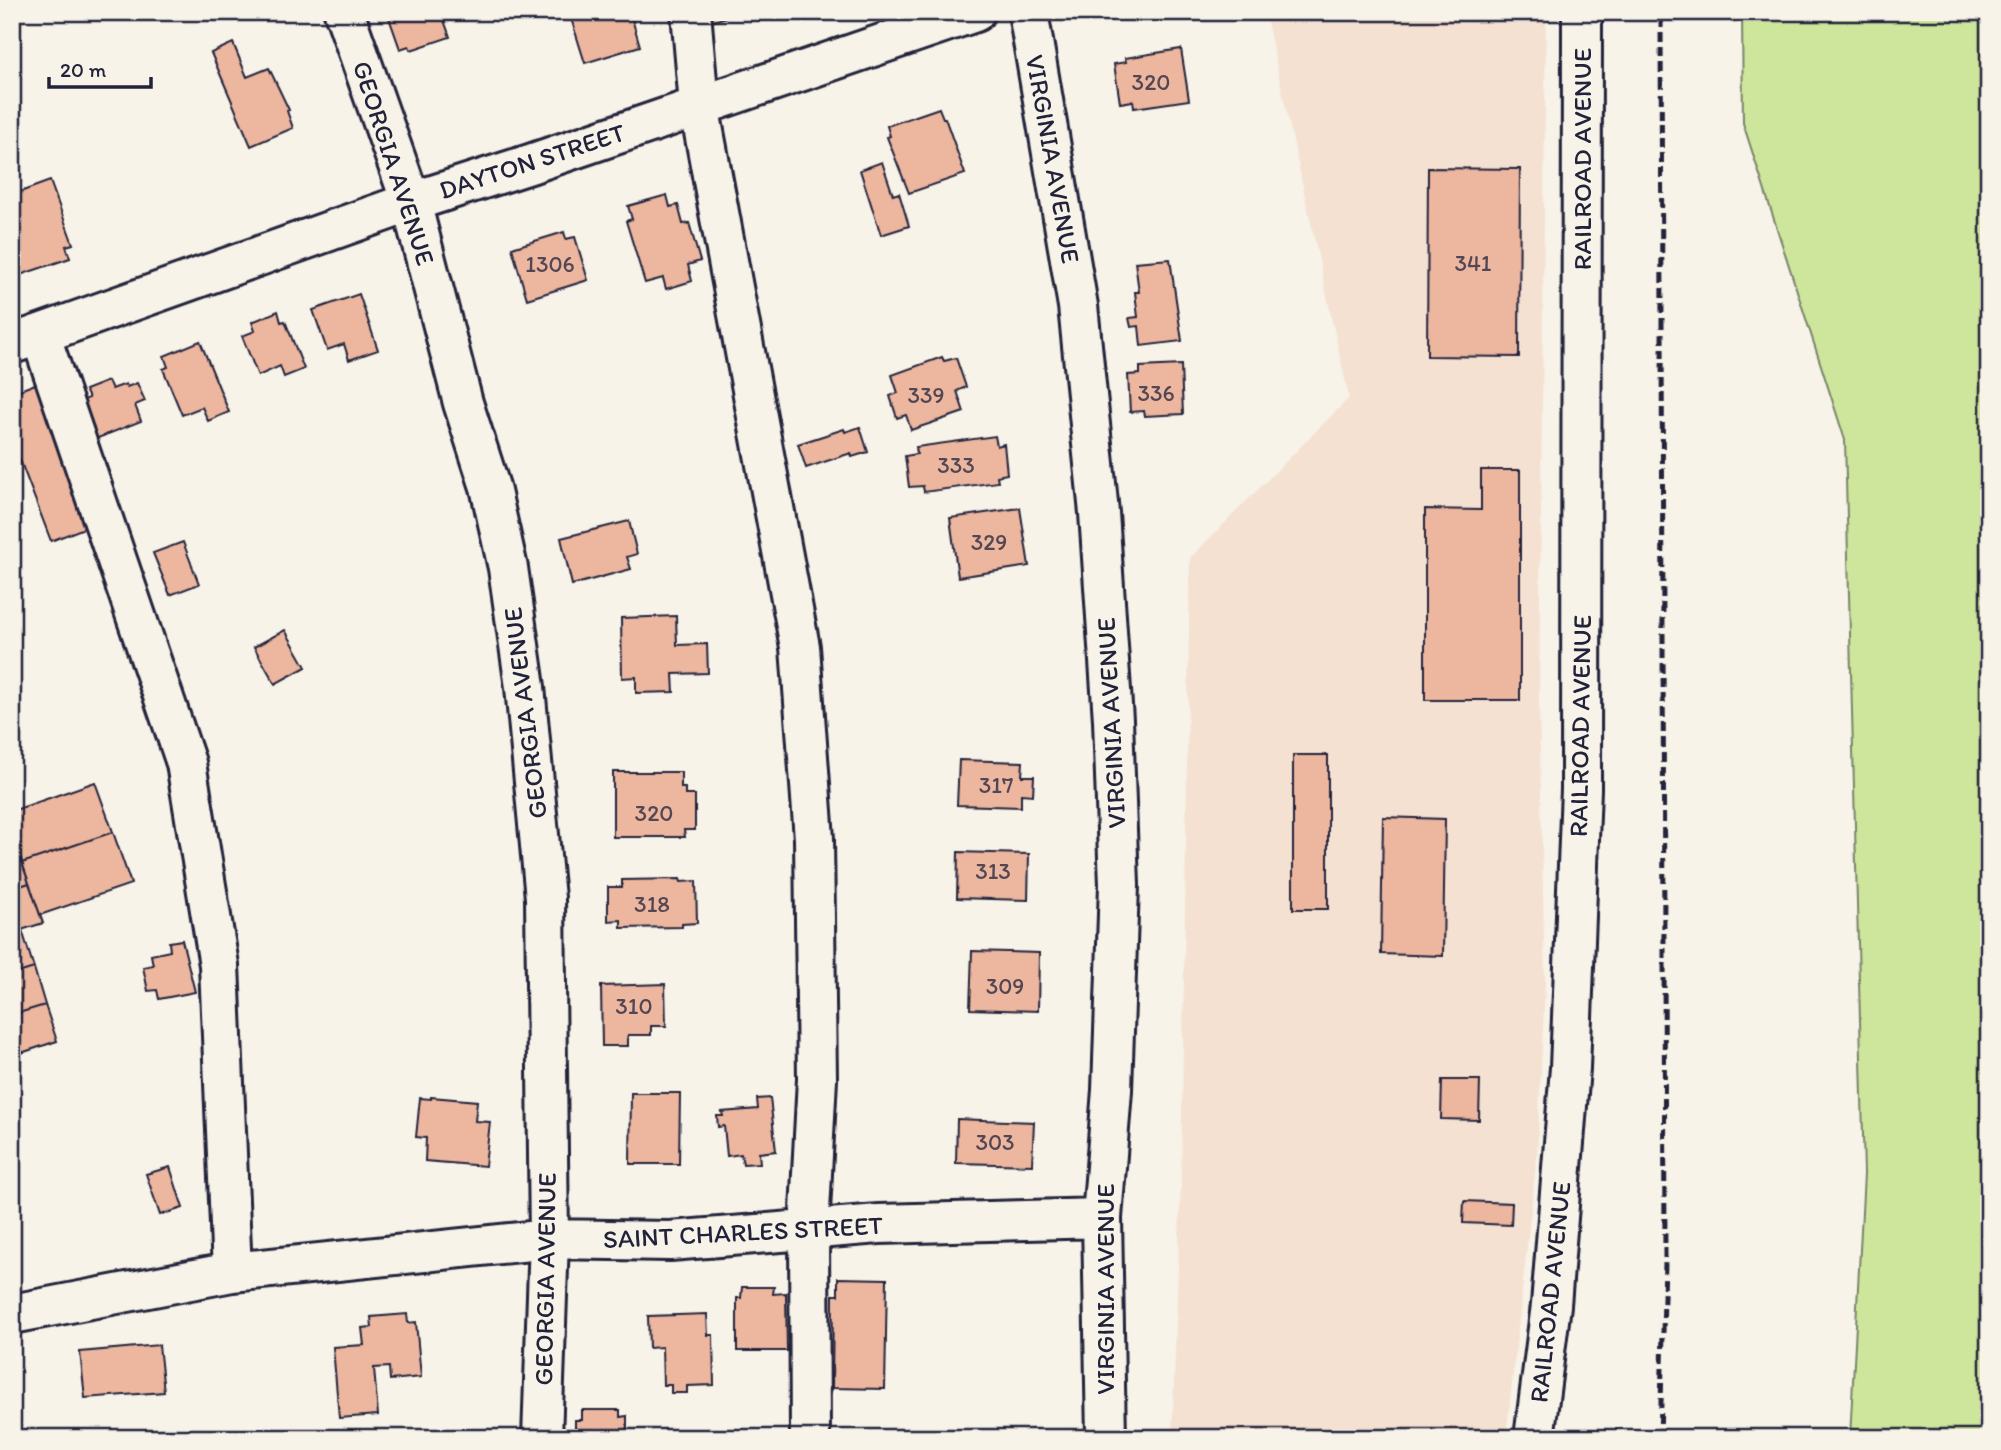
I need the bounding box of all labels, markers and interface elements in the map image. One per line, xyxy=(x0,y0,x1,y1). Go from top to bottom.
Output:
scale bar xyxy=(49,46,150,90)
street label: RAILROAD AVENUE xyxy=(1566,48,1598,270)
street label: VIRGINIA AVENUE xyxy=(1019,52,1087,266)
text: 20 m xyxy=(60,57,107,82)
street label: GEORGIA AVENUE xyxy=(346,57,442,269)
house number: 320 xyxy=(1132,68,1170,96)
street label: DAYTON STREET xyxy=(435,116,629,206)
house number: 341 xyxy=(1454,249,1492,277)
house number: 1306 xyxy=(525,250,575,278)
house number: 336 xyxy=(1137,379,1175,407)
house number: 339 xyxy=(907,381,945,409)
house number: 333 xyxy=(937,451,975,479)
house number: 329 xyxy=(971,528,1007,556)
street label: GEORGIA AVENUE xyxy=(496,605,554,821)
street label: RAILROAD AVENUE xyxy=(1562,615,1598,837)
street label: VIRGINIA AVENUE xyxy=(1089,617,1133,829)
house number: 317 xyxy=(979,771,1013,799)
house number: 320 xyxy=(635,799,673,827)
house number: 313 xyxy=(975,857,1011,885)
house number: 318 xyxy=(634,890,670,918)
house number: 309 xyxy=(986,972,1024,1000)
house number: 310 xyxy=(615,992,653,1020)
house number: 303 xyxy=(975,1128,1015,1156)
street label: GEORGIA AVENUE xyxy=(527,1172,563,1386)
street label: RAILROAD AVENUE xyxy=(1522,1180,1578,1404)
street label: VIRGINIA AVENUE xyxy=(1089,1183,1121,1395)
street label: SAINT CHARLES STREET xyxy=(602,1209,884,1255)

